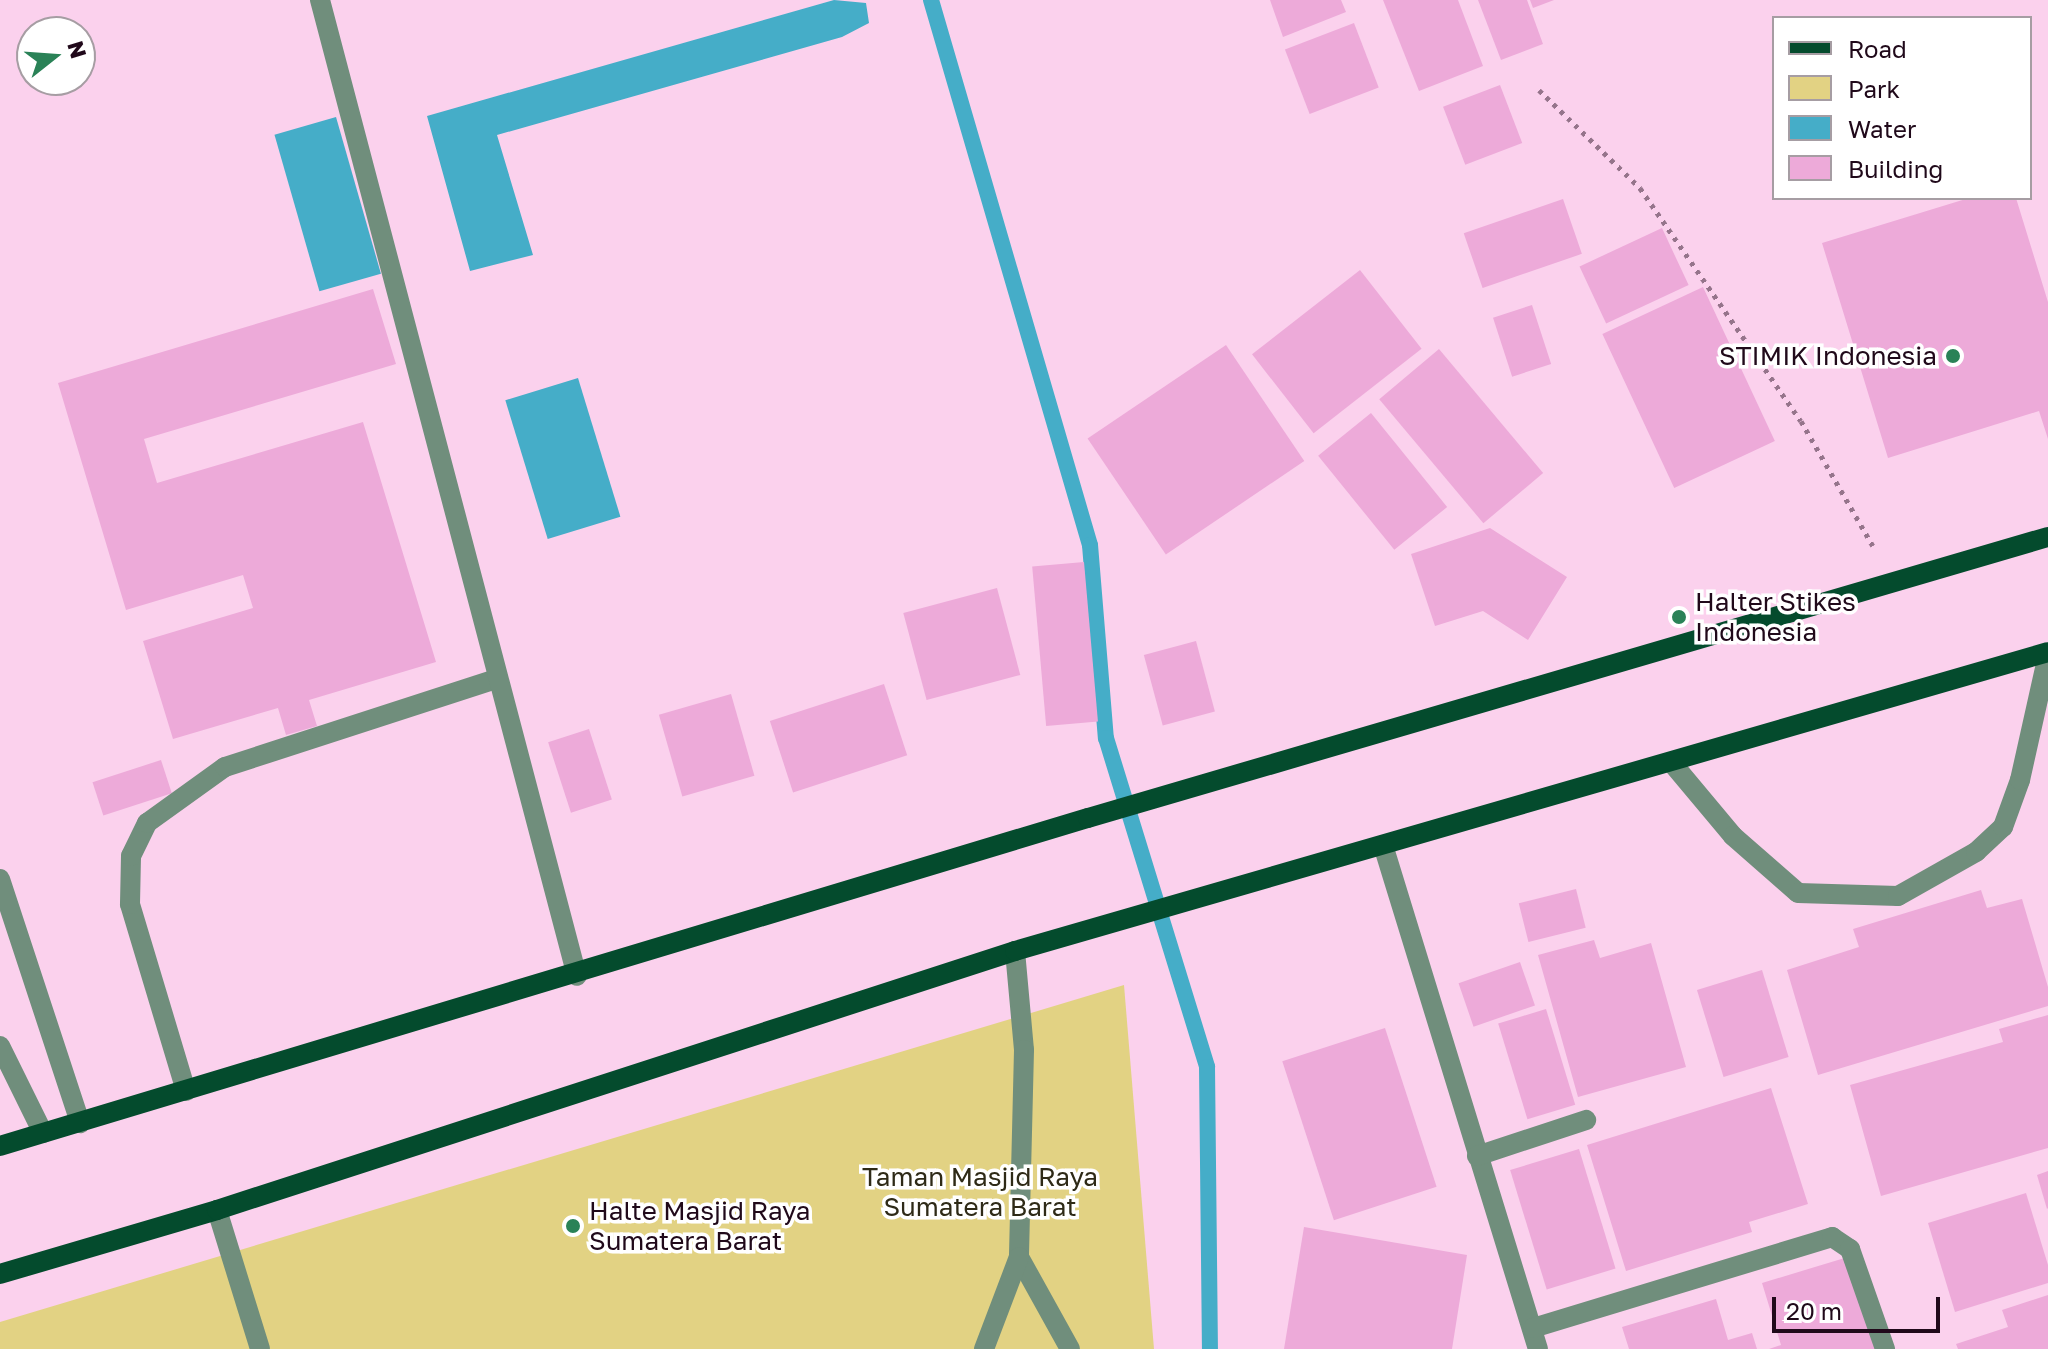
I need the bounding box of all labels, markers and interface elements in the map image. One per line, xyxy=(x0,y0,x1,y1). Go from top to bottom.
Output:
north arrow xyxy=(16,16,96,96)
legend xyxy=(1772,16,2032,200)
text: Road xyxy=(1848,34,1907,63)
text: N xyxy=(62,37,93,61)
text: Park xyxy=(1848,74,1900,103)
text: Water xyxy=(1848,114,1916,143)
text: Building xyxy=(1848,154,1943,183)
place label: STIMIK Indonesia xyxy=(1719,340,1937,372)
marker: STIMIK Indonesia xyxy=(1944,347,1962,365)
place label: Halter Stikes Indonesia xyxy=(1695,586,1856,648)
marker: Halter Stikes Indonesia xyxy=(1670,608,1688,626)
park label: Taman Masjid Raya Sumatera Barat xyxy=(862,1161,1098,1222)
place label: Halte Masjid Raya Sumatera Barat xyxy=(589,1195,811,1256)
marker: Halte Masjid Raya Sumatera Barat xyxy=(564,1217,582,1235)
scale bar xyxy=(1776,1281,1944,1331)
text: 20 m xyxy=(1786,1296,1842,1325)

